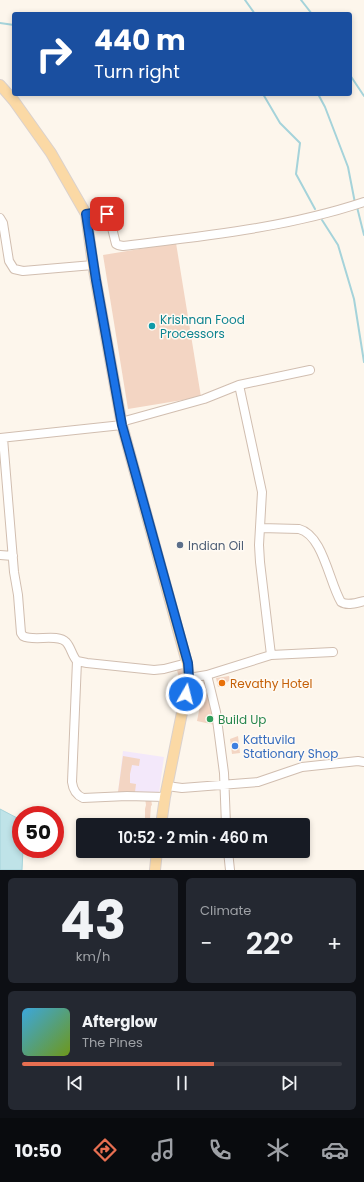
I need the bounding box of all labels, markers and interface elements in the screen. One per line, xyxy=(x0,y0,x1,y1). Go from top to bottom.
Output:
text: 440 m xyxy=(94,21,186,60)
icon: right xyxy=(28,28,80,80)
text: Turn right xyxy=(94,59,180,84)
pin xyxy=(90,197,124,231)
icon: arrive xyxy=(96,203,118,225)
place label: Krishnan Food Processors xyxy=(160,311,245,342)
marker: Krishnan Food Processors xyxy=(147,321,157,331)
place label: Indian Oil xyxy=(188,537,244,554)
marker: Indian Oil xyxy=(175,540,185,550)
position arrow xyxy=(165,673,207,715)
place label: Revathy Hotel xyxy=(230,675,312,692)
marker: Revathy Hotel xyxy=(217,678,227,688)
place label: Build Up xyxy=(218,711,266,728)
marker: Build Up xyxy=(205,714,215,724)
place label: Kattuvila Stationary Shop xyxy=(243,731,338,762)
marker: Kattuvila Stationary Shop xyxy=(230,741,240,751)
speed limit sign: 50 xyxy=(12,806,64,858)
text: 10:52 · 2 min · 460 m xyxy=(118,827,268,848)
text: 43 xyxy=(60,884,126,957)
text: Climate xyxy=(200,901,251,920)
text: 22° xyxy=(246,922,293,965)
text: − xyxy=(200,928,212,959)
text: + xyxy=(327,928,342,959)
text: km/h xyxy=(76,947,110,966)
text: Afterglow xyxy=(82,1011,157,1032)
text: The Pines xyxy=(82,1033,143,1052)
icon: previous xyxy=(64,1072,86,1094)
icon: pause xyxy=(171,1072,193,1094)
icon: next xyxy=(278,1072,300,1094)
icon: directions xyxy=(91,1136,119,1164)
icon: music xyxy=(149,1136,177,1164)
icon: phone xyxy=(206,1136,234,1164)
icon: climate xyxy=(264,1136,292,1164)
icon: car xyxy=(321,1136,349,1164)
text: 10:50 xyxy=(15,1138,62,1163)

